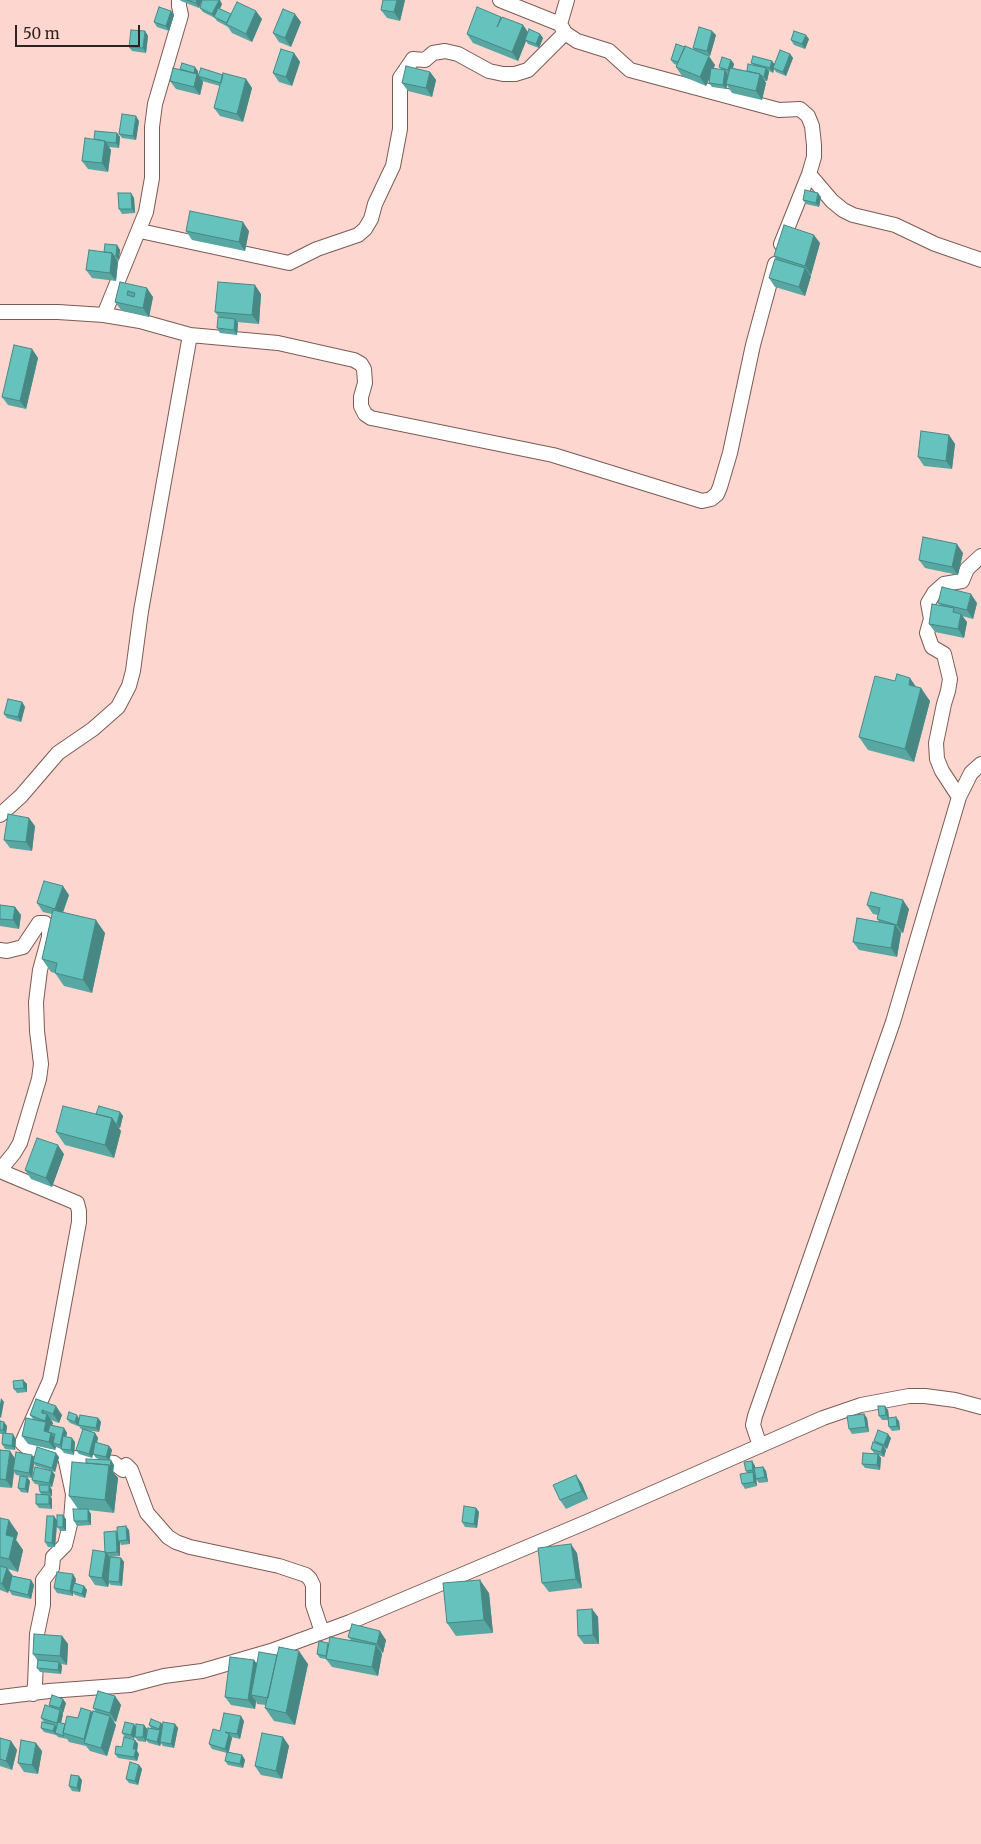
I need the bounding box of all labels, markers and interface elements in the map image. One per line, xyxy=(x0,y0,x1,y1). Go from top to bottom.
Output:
scale bar xyxy=(18,15,142,47)
text: 50 m xyxy=(23,24,60,43)

